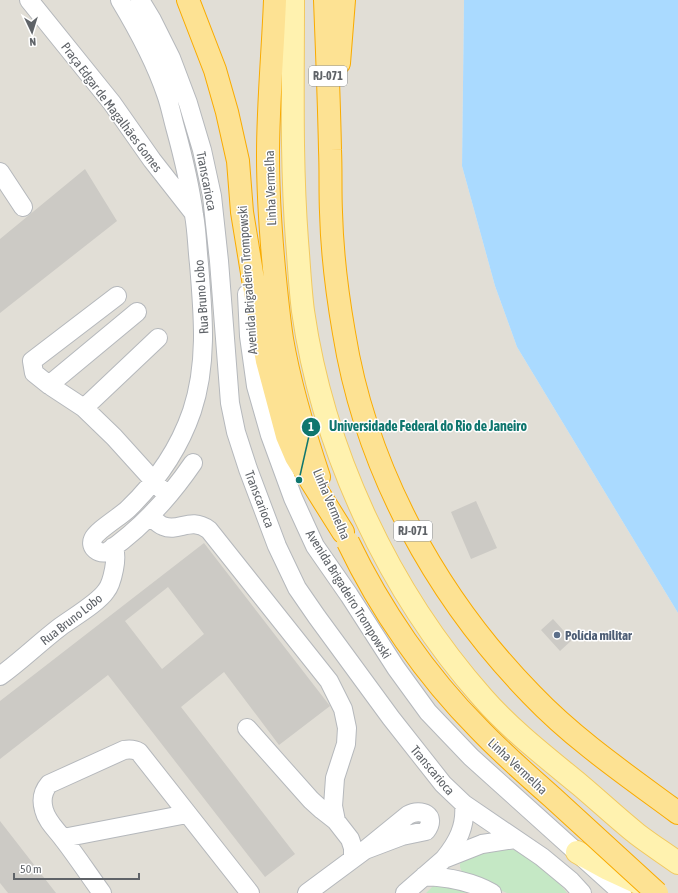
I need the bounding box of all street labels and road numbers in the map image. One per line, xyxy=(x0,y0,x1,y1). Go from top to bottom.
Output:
street label: Praça Edgar de Magalhães Gomes xyxy=(58,40,165,175)
road number: RJ-071 xyxy=(309,66,347,86)
street label: Transcarioca xyxy=(193,150,220,212)
street label: Linha Vermelha xyxy=(262,150,279,226)
street label: Avenida Brigadeiro Trompowski xyxy=(235,205,260,355)
street label: Rua Bruno Lobo xyxy=(191,259,212,335)
street label: Linha Vermelha xyxy=(310,467,353,542)
street label: Transcarioca xyxy=(242,468,277,530)
road number: RJ-071 xyxy=(394,521,432,541)
street label: Avenida Brigadeiro Trompowski xyxy=(303,527,394,661)
street label: Rua Bruno Lobo xyxy=(37,591,105,648)
street label: Linha Vermelha xyxy=(485,735,550,798)
street label: Transcarioca xyxy=(408,742,458,798)

